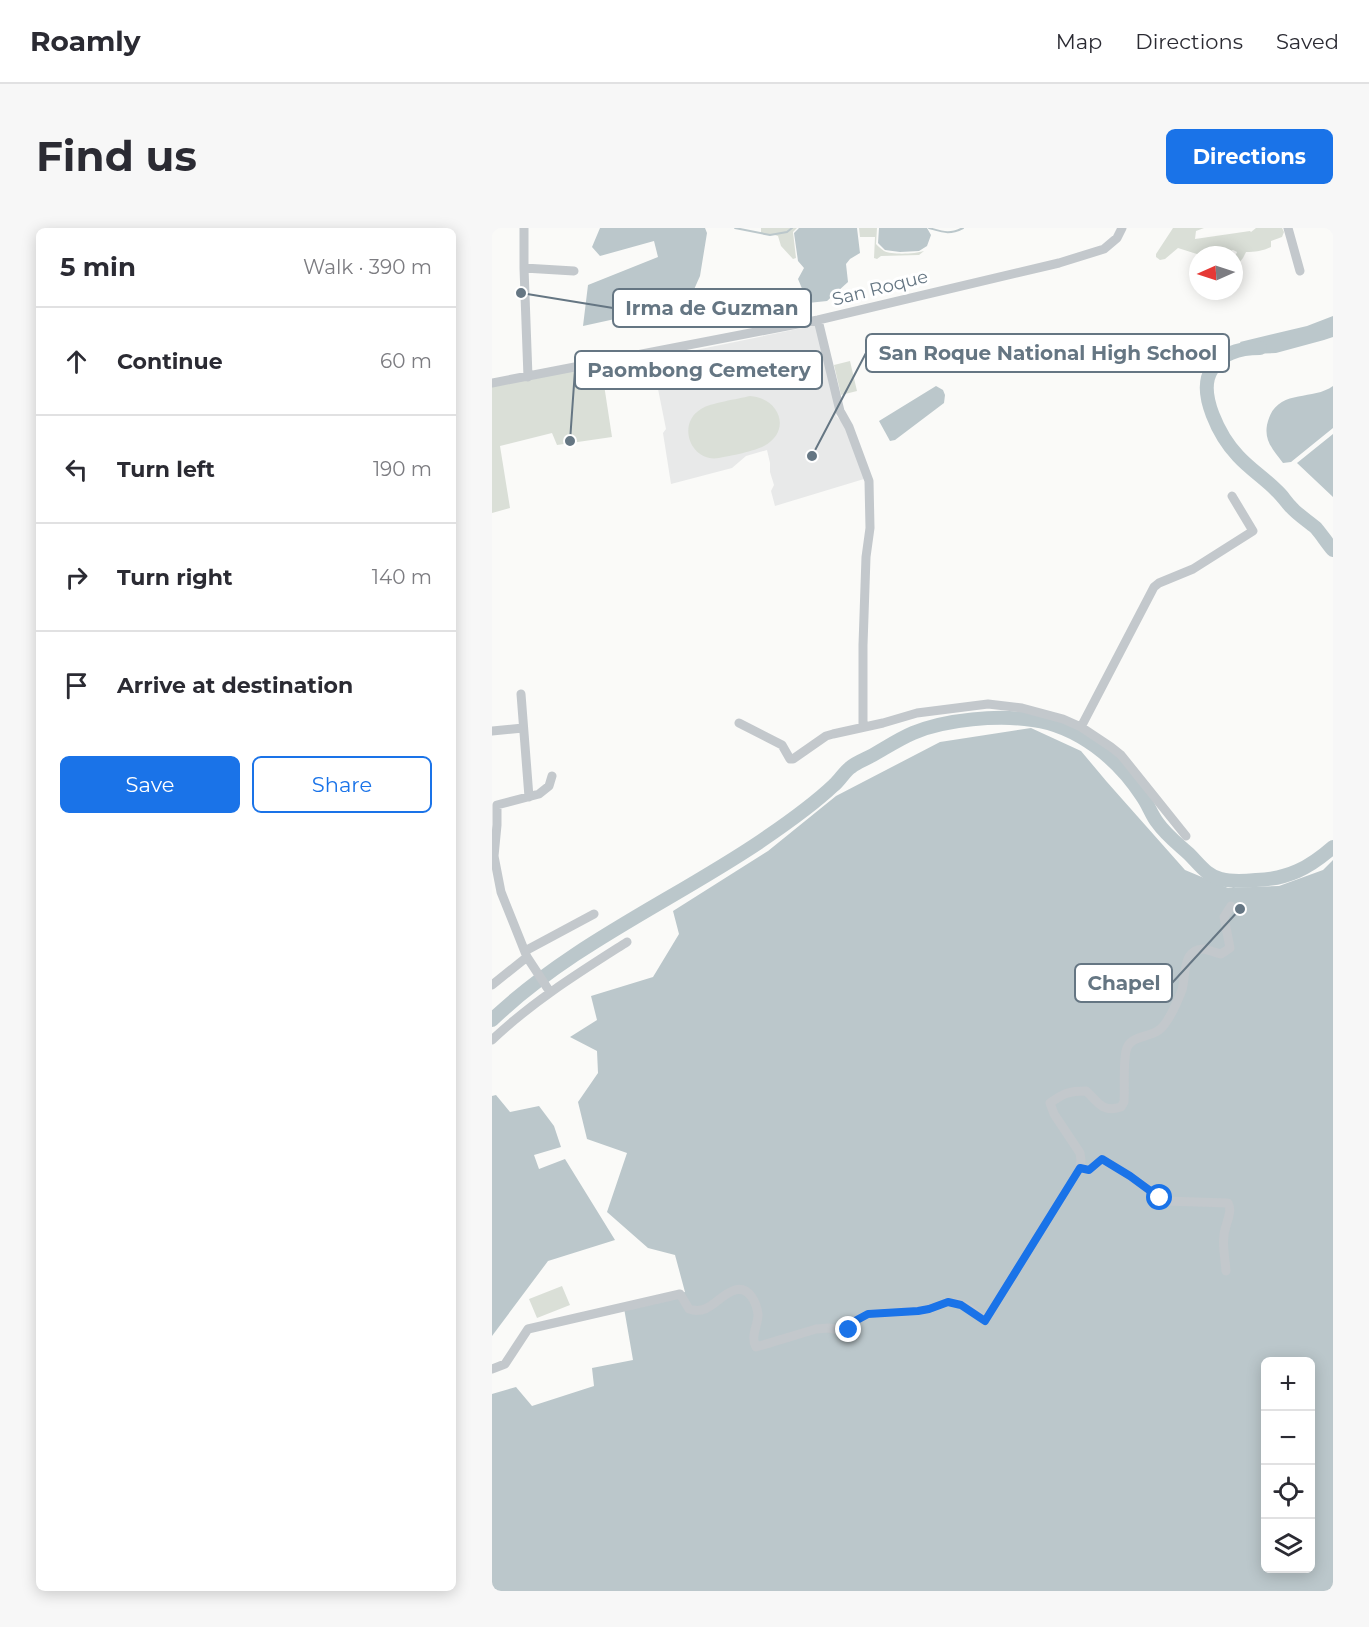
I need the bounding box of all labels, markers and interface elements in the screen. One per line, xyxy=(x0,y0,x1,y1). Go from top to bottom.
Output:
text: Roamly xyxy=(30,24,140,58)
text: Map xyxy=(1056,29,1102,54)
text: Directions xyxy=(1135,29,1243,54)
text: Saved xyxy=(1276,29,1339,54)
button: Directions xyxy=(1166,129,1333,184)
text: Find us xyxy=(36,130,197,182)
north arrow xyxy=(1189,246,1243,300)
text: 5 min xyxy=(60,251,136,283)
text: Walk · 390 m xyxy=(303,255,432,279)
street label: San Roque xyxy=(830,265,930,311)
callout: Irma de Guzman xyxy=(613,289,811,327)
text: Irma de Guzman xyxy=(625,296,799,320)
callout: San Roque National High School xyxy=(866,334,1229,372)
text: San Roque National High School xyxy=(879,341,1217,365)
icon: ahead xyxy=(60,345,93,378)
text: Continue xyxy=(117,348,223,375)
text: 60 m xyxy=(380,349,432,373)
callout: Paombong Cemetery xyxy=(575,351,822,389)
text: Paombong Cemetery xyxy=(587,358,812,382)
icon: left xyxy=(60,453,93,486)
text: Turn left xyxy=(117,456,215,483)
text: 190 m xyxy=(373,457,432,481)
icon: right xyxy=(60,561,93,594)
text: Turn right xyxy=(117,564,232,591)
text: 140 m xyxy=(372,565,432,589)
icon: arrive xyxy=(60,669,93,702)
text: Arrive at destination xyxy=(117,672,353,699)
button: Save xyxy=(60,756,240,813)
button: Share xyxy=(252,756,432,813)
callout: Chapel xyxy=(1075,964,1172,1002)
text: Chapel xyxy=(1087,971,1161,995)
route start xyxy=(1146,1184,1172,1210)
route end xyxy=(835,1316,861,1342)
map controls xyxy=(1261,1357,1315,1573)
button: + xyxy=(1261,1357,1315,1411)
button: − xyxy=(1261,1411,1315,1465)
button: locate xyxy=(1261,1465,1315,1519)
button: layers xyxy=(1261,1519,1315,1573)

